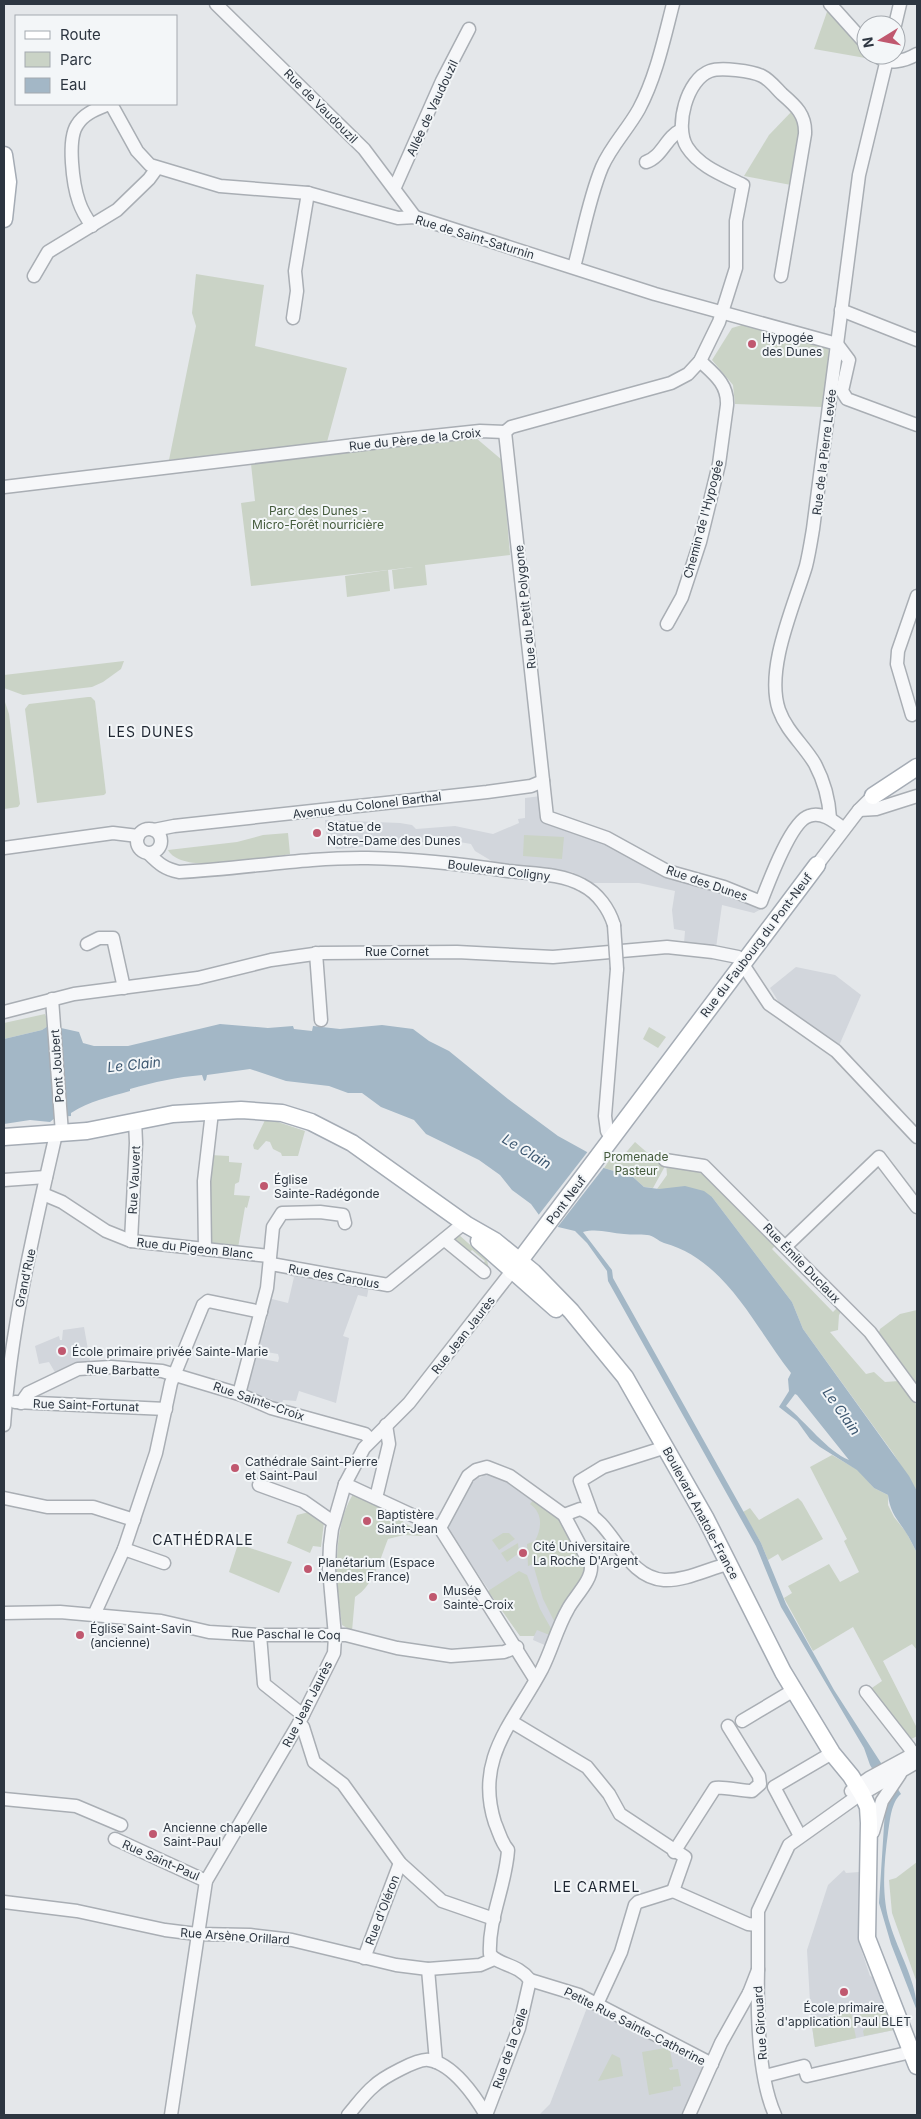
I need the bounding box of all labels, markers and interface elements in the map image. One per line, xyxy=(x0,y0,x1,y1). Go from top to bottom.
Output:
legend xyxy=(15,15,178,105)
north arrow xyxy=(856,15,906,65)
text: Route xyxy=(60,25,101,44)
text: N xyxy=(858,36,877,49)
text: Parc xyxy=(60,50,92,69)
street label: Allée de Vaudouzil xyxy=(403,57,461,159)
street label: Rue de Vaudouzil xyxy=(281,66,361,146)
text: Eau xyxy=(60,75,86,94)
street label: Rue de Saint-Saturnin xyxy=(414,212,536,262)
place label: Hypogée des Dunes xyxy=(762,330,822,359)
marker: Hypogée des Dunes xyxy=(746,338,758,350)
street label: Rue de la Pierre Levée xyxy=(809,388,839,516)
street label: Rue du Père de la Croix xyxy=(348,425,482,453)
street label: Chemin de l'Hypogée xyxy=(680,458,726,580)
park label: Parc des Dunes - Micro-Forêt nourricière xyxy=(252,503,384,532)
street label: Rue du Petit Polygone xyxy=(511,544,539,670)
district label: LES DUNES xyxy=(108,723,194,740)
street label: Avenue du Colonel Barthal xyxy=(292,788,442,822)
place label: Statue de Notre-Dame des Dunes xyxy=(327,819,461,848)
marker: Statue de Notre-Dame des Dunes xyxy=(311,827,323,839)
street label: Boulevard Coligny xyxy=(447,856,551,884)
street label: Rue des Dunes xyxy=(664,862,750,904)
street label: Rue du Faubourg du Pont-Neuf xyxy=(697,869,816,1020)
street label: Rue Cornet xyxy=(365,944,429,959)
street label: Pont Joubert xyxy=(47,1029,67,1103)
water label: Le Clain xyxy=(106,1053,162,1075)
water label: Le Clain xyxy=(500,1130,554,1172)
street label: Rue Vauvert xyxy=(125,1145,143,1215)
park label: Promenade Pasteur xyxy=(604,1149,668,1178)
place label: Église Sainte-Radégonde xyxy=(274,1172,380,1201)
street label: Pont Neuf xyxy=(543,1172,589,1227)
marker: Église Sainte-Radégonde xyxy=(258,1180,270,1192)
street label: Rue Émile Duclaux xyxy=(760,1220,844,1306)
street label: Rue du Pigeon Blanc xyxy=(136,1234,254,1262)
street label: Grand'Rue xyxy=(11,1247,39,1309)
street label: Rue des Carolus xyxy=(287,1261,381,1291)
street label: Rue Jean Jaurès xyxy=(428,1293,498,1377)
place label: École primaire privée Sainte-Marie xyxy=(72,1344,268,1359)
marker: École primaire privée Sainte-Marie xyxy=(56,1345,68,1357)
street label: Rue Barbatte xyxy=(86,1361,160,1379)
street label: Rue Sainte-Croix xyxy=(211,1378,307,1424)
water label: Le Clain xyxy=(820,1384,864,1438)
street label: Rue Saint-Fortunat xyxy=(33,1396,139,1414)
street label: Boulevard Anatole-France xyxy=(660,1444,742,1582)
place label: Cathédrale Saint-Pierre et Saint-Paul xyxy=(245,1454,378,1483)
marker: Cathédrale Saint-Pierre et Saint-Paul xyxy=(229,1462,241,1474)
place label: Baptistère Saint-Jean xyxy=(377,1507,438,1536)
marker: Baptistère Saint-Jean xyxy=(361,1515,373,1527)
district label: CATHÉDRALE xyxy=(152,1531,254,1548)
place label: Cité Universitaire La Roche D'Argent xyxy=(533,1539,638,1568)
marker: Cité Universitaire La Roche D'Argent xyxy=(517,1547,529,1559)
place label: Planétarium (Espace Mendes France) xyxy=(318,1555,435,1584)
marker: Planétarium (Espace Mendes France) xyxy=(302,1563,314,1575)
place label: Musée Sainte-Croix xyxy=(443,1583,514,1612)
marker: Musée Sainte-Croix xyxy=(427,1591,439,1603)
place label: Église Saint-Savin (ancienne) xyxy=(90,1621,192,1650)
street label: Rue Paschal le Coq xyxy=(231,1626,341,1642)
marker: Église Saint-Savin (ancienne) xyxy=(74,1629,86,1641)
street label: Rue Jean Jaurès xyxy=(279,1658,335,1750)
place label: Ancienne chapelle Saint-Paul xyxy=(163,1820,268,1849)
marker: Ancienne chapelle Saint-Paul xyxy=(147,1828,159,1840)
street label: Rue Saint-Paul xyxy=(120,1836,202,1884)
street label: Rue d'Oléron xyxy=(362,1873,402,1947)
district label: LE CARMEL xyxy=(554,1878,640,1895)
street label: Rue Arsène Orillard xyxy=(180,1925,290,1947)
street label: Petite Rue Sainte-Catherine xyxy=(562,1984,708,2068)
street label: Rue Girouard xyxy=(750,1986,770,2060)
marker: École primaire d'application Paul BLET xyxy=(838,1986,850,1998)
place label: École primaire d'application Paul BLET xyxy=(777,2000,911,2029)
street label: Rue de la Celle xyxy=(489,2006,531,2090)

